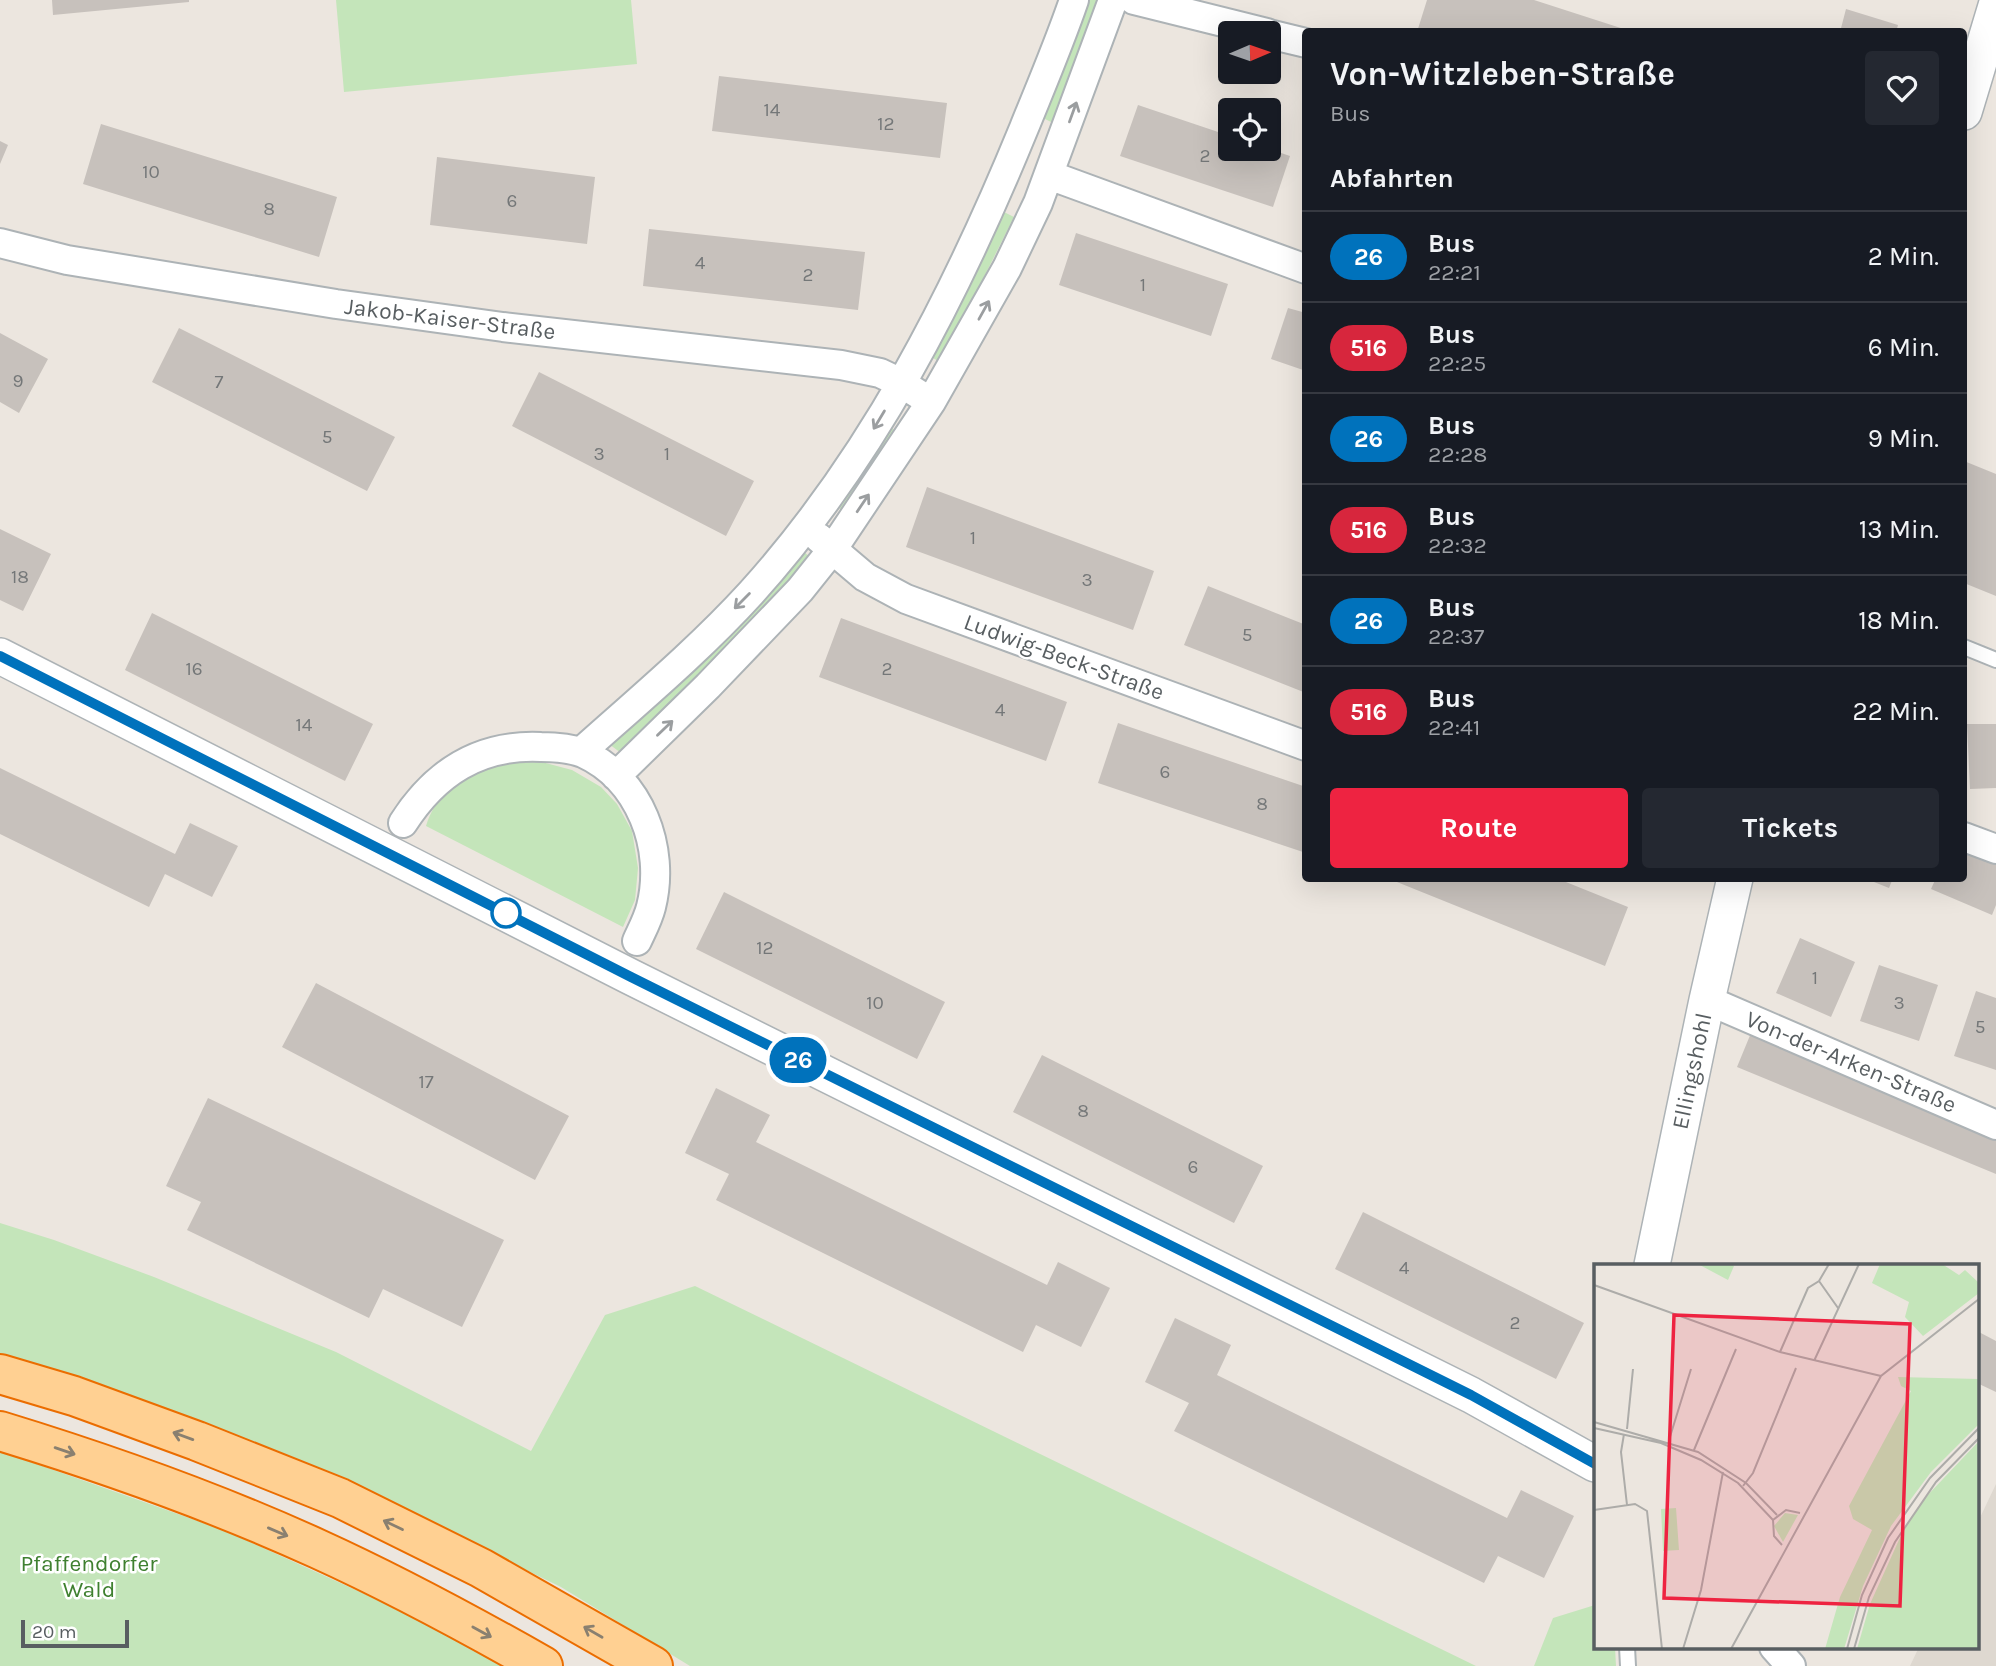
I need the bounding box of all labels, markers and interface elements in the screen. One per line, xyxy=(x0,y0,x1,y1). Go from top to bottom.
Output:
north arrow xyxy=(1218,21,1281,84)
map controls xyxy=(1218,21,1281,161)
button: heart xyxy=(1865,51,1939,125)
text: Von-Witzleben-Straße xyxy=(1330,55,1675,93)
button: locate xyxy=(1218,98,1281,161)
house number: 14 xyxy=(764,99,781,121)
text: Bus xyxy=(1330,100,1370,127)
one-way arrow xyxy=(1068,101,1080,123)
house number: 12 xyxy=(877,113,895,135)
house number: 2 xyxy=(1199,145,1211,167)
house number: 10 xyxy=(142,161,160,183)
text: Abfahrten xyxy=(1330,163,1454,194)
house number: 6 xyxy=(507,190,517,212)
house number: 8 xyxy=(263,198,275,220)
text: Bus xyxy=(1428,228,1475,259)
text: 2 Min. xyxy=(1868,241,1939,272)
text: 26 xyxy=(1354,243,1383,271)
house number: 4 xyxy=(695,252,706,274)
text: 22:21 xyxy=(1428,259,1481,286)
house number: 2 xyxy=(802,264,814,286)
house number: 1 xyxy=(1140,274,1146,296)
street label: Jakob-Kaiser-Straße xyxy=(343,293,557,345)
one-way arrow xyxy=(977,301,991,321)
text: Bus xyxy=(1428,319,1475,350)
text: 6 Min. xyxy=(1868,332,1939,363)
text: 516 xyxy=(1350,334,1387,362)
text: 22:25 xyxy=(1428,350,1486,377)
house number: 9 xyxy=(12,370,24,392)
house number: 7 xyxy=(215,371,224,393)
one-way arrow xyxy=(871,410,885,430)
text: Bus xyxy=(1428,410,1475,441)
text: 9 Min. xyxy=(1868,423,1939,454)
text: 26 xyxy=(1354,425,1383,453)
house number: 5 xyxy=(322,426,332,448)
text: 22:28 xyxy=(1428,441,1487,468)
house number: 3 xyxy=(593,443,605,465)
house number: 1 xyxy=(664,443,670,465)
one-way arrow xyxy=(856,494,870,513)
text: Bus xyxy=(1428,501,1475,532)
text: 13 Min. xyxy=(1859,514,1939,545)
text: 516 xyxy=(1350,516,1387,544)
house number: 1 xyxy=(970,527,976,549)
text: 22:32 xyxy=(1428,532,1487,559)
house number: 18 xyxy=(11,566,29,588)
house number: 3 xyxy=(1081,569,1093,591)
text: Bus xyxy=(1428,592,1475,623)
one-way arrow xyxy=(734,593,751,610)
text: 18 Min. xyxy=(1858,605,1939,636)
text: 26 xyxy=(1354,607,1383,635)
street label: Ludwig-Beck-Straße xyxy=(960,608,1168,706)
text: 22:37 xyxy=(1428,623,1484,650)
house number: 5 xyxy=(1242,624,1252,646)
house number: 16 xyxy=(185,658,203,680)
house number: 2 xyxy=(881,658,893,680)
text: Bus xyxy=(1428,683,1475,714)
text: 22 Min. xyxy=(1853,696,1939,727)
text: 516 xyxy=(1350,698,1387,726)
house number: 4 xyxy=(995,699,1006,721)
house number: 14 xyxy=(296,714,313,736)
text: 22:41 xyxy=(1428,714,1480,741)
one-way arrow xyxy=(656,720,673,737)
house number: 6 xyxy=(1160,761,1170,783)
button: Route xyxy=(1330,788,1628,868)
button: Tickets xyxy=(1642,788,1939,868)
house number: 8 xyxy=(1256,793,1268,815)
unlabelled marker xyxy=(491,898,521,928)
house number: 12 xyxy=(756,937,774,959)
house number: 1 xyxy=(1812,967,1818,989)
house number: 10 xyxy=(866,992,884,1014)
house number: 3 xyxy=(1893,992,1905,1014)
street label: Von-der-Arken-Straße xyxy=(1742,1005,1960,1119)
street label: Ellingshohl xyxy=(1666,1010,1718,1132)
house number: 5 xyxy=(1975,1016,1985,1038)
line badge: 26 xyxy=(766,1037,830,1083)
text: 26 xyxy=(783,1046,813,1074)
house number: 17 xyxy=(418,1071,434,1093)
house number: 8 xyxy=(1077,1100,1089,1122)
house number: 6 xyxy=(1188,1156,1198,1178)
house number: 4 xyxy=(1399,1257,1410,1279)
inset map xyxy=(1594,1264,1979,1648)
house number: 2 xyxy=(1509,1312,1521,1334)
one-way arrow xyxy=(173,1429,195,1442)
one-way arrow xyxy=(54,1446,76,1458)
one-way arrow xyxy=(383,1517,404,1531)
one-way arrow xyxy=(266,1526,288,1539)
park label: Pfaffendorfer Wald xyxy=(20,1550,158,1603)
scale bar xyxy=(21,1617,130,1649)
text: 20 m xyxy=(32,1621,77,1643)
one-way arrow xyxy=(472,1625,492,1639)
one-way arrow xyxy=(584,1625,604,1639)

